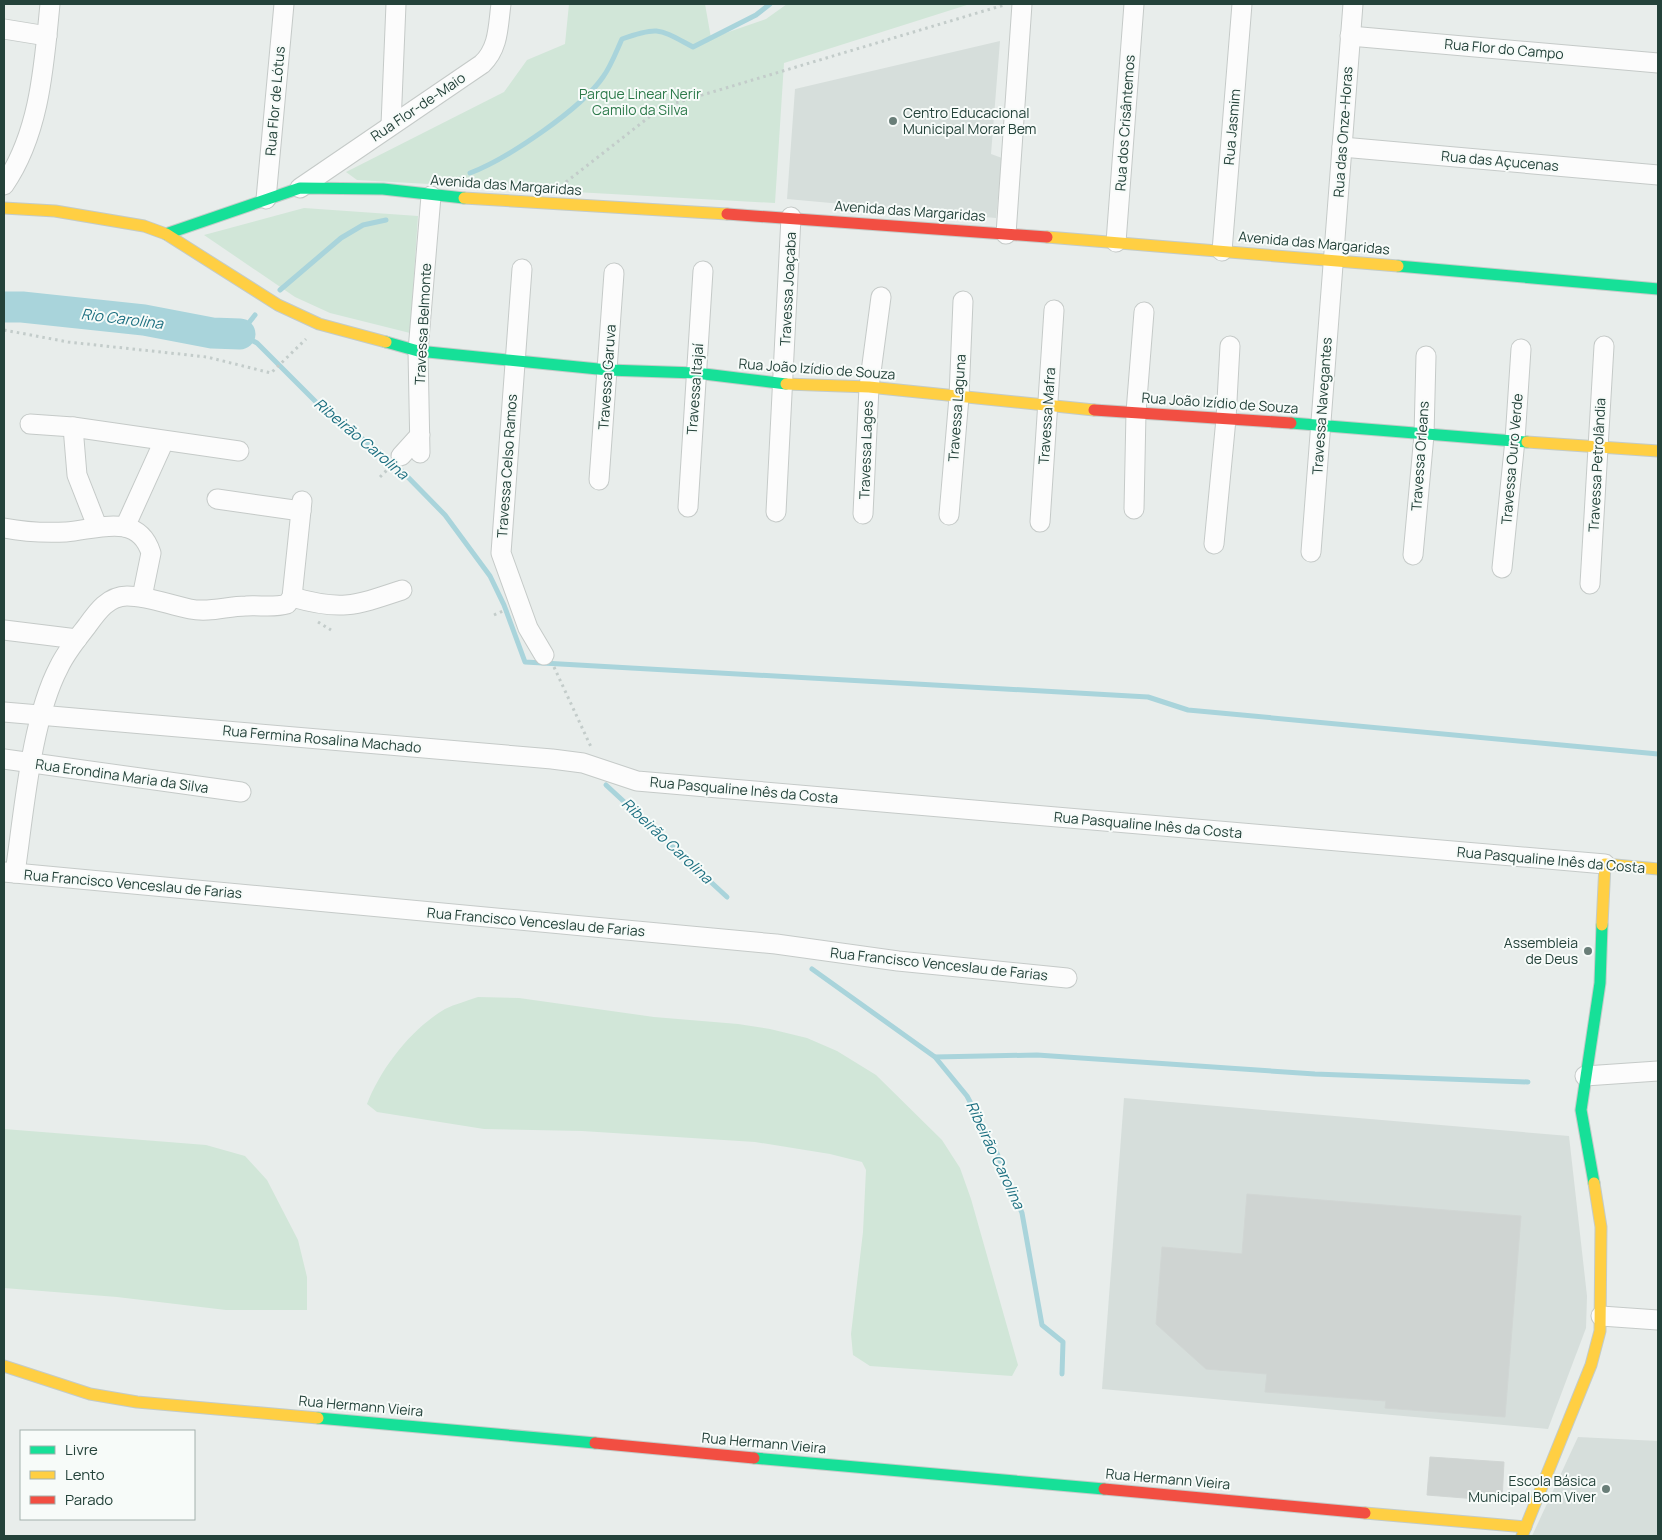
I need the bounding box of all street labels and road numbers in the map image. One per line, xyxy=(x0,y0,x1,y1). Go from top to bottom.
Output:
street label: Rua Flor do Campo xyxy=(1444,34,1565,63)
street label: Rua Flor de Lótus xyxy=(260,45,289,157)
street label: Rua dos Crisântemos xyxy=(1110,54,1139,192)
street label: Rua das Onze-Horas xyxy=(1328,66,1357,198)
street label: Rua Flor-de-Maio xyxy=(367,68,469,145)
street label: Rua Jasmim xyxy=(1219,88,1244,166)
street label: Rua das Açucenas xyxy=(1441,146,1560,175)
street label: Avenida das Margaridas xyxy=(430,170,582,199)
street label: Avenida das Margaridas xyxy=(834,196,986,225)
street label: Avenida das Margaridas xyxy=(1238,226,1391,259)
street label: Travessa Joaçaba xyxy=(775,231,800,347)
street label: Travessa Belmonte xyxy=(410,262,435,385)
street label: Travessa Garuva xyxy=(593,324,620,430)
street label: Travessa Navegantes xyxy=(1307,337,1336,475)
street label: Travessa Itajaí xyxy=(682,343,707,435)
street label: Rua João Izídio de Souza xyxy=(738,354,896,383)
street label: Travessa Laguna xyxy=(943,354,970,462)
street label: Travessa Mafra xyxy=(1034,367,1059,465)
street label: Rua João Izídio de Souza xyxy=(1141,388,1299,417)
street label: Travessa Ouro Verde xyxy=(1496,392,1527,525)
street label: Travessa Celso Ramos xyxy=(492,393,521,539)
street label: Travessa Petrolândia xyxy=(1584,397,1610,533)
street label: Travessa Lages xyxy=(854,400,877,500)
street label: Travessa Orleans xyxy=(1406,400,1433,512)
street label: Rua Fermina Rosalina Machado xyxy=(222,720,422,757)
street label: Rua Erondina Maria da Silva xyxy=(34,754,210,797)
street label: Rua Pasqualine Inês da Costa xyxy=(649,772,839,807)
street label: Rua Pasqualine Inês da Costa xyxy=(1053,807,1243,842)
street label: Rua Pasqualine Inês da Costa xyxy=(1456,842,1646,877)
street label: Rua Francisco Venceslau de Farias xyxy=(23,865,243,902)
street label: Rua Francisco Venceslau de Farias xyxy=(426,903,646,940)
street label: Rua Francisco Venceslau de Farias xyxy=(829,943,1049,984)
street label: Rua Hermann Vieira xyxy=(298,1391,424,1420)
street label: Rua Hermann Vieira xyxy=(701,1428,827,1457)
street label: Rua Hermann Vieira xyxy=(1105,1464,1231,1493)

